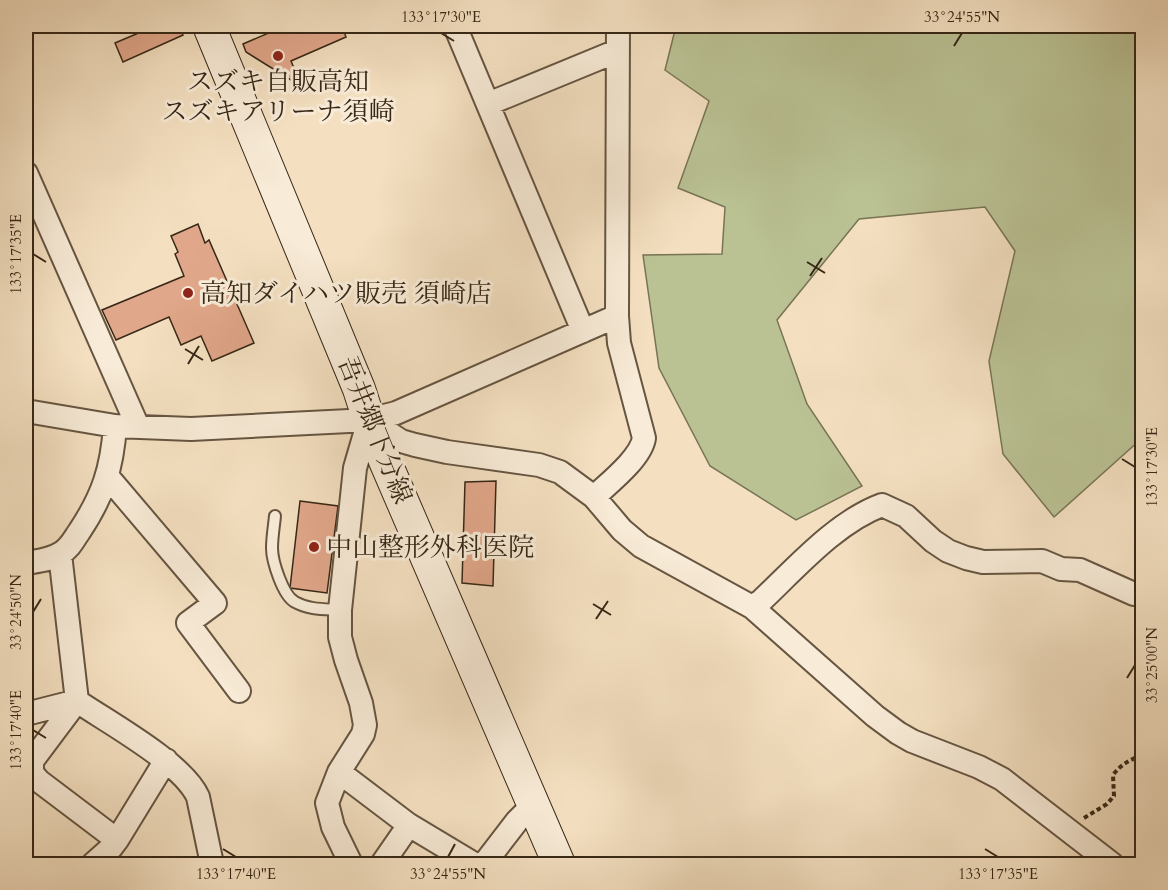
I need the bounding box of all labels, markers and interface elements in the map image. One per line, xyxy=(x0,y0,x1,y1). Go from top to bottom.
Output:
text: 133°17'30"E xyxy=(401,7,481,27)
text: 33°24'55"N xyxy=(924,7,1000,27)
marker: スズキ自販高知 スズキアリーナ須崎 xyxy=(271,49,285,63)
place label: スズキ自販高知 スズキアリーナ須崎 xyxy=(162,64,394,129)
text: 133°17'35"E xyxy=(6,214,26,294)
place label: 高知ダイハツ販売 須崎店 xyxy=(200,276,492,311)
marker: 高知ダイハツ販売 須崎店 xyxy=(181,286,195,300)
street label: 吾井郷下分線 xyxy=(330,351,420,509)
text: 133°17'30"E xyxy=(1142,427,1162,507)
place label: 中山整形外科医院 xyxy=(326,530,534,565)
marker: 中山整形外科医院 xyxy=(307,540,321,554)
text: 33°24'50"N xyxy=(6,574,26,650)
text: 33°25'00"N xyxy=(1142,627,1162,703)
text: 133°17'40"E xyxy=(6,690,26,770)
text: 133°17'40"E xyxy=(196,864,276,884)
text: 33°24'55"N xyxy=(410,864,486,884)
text: 133°17'35"E xyxy=(958,864,1038,884)

